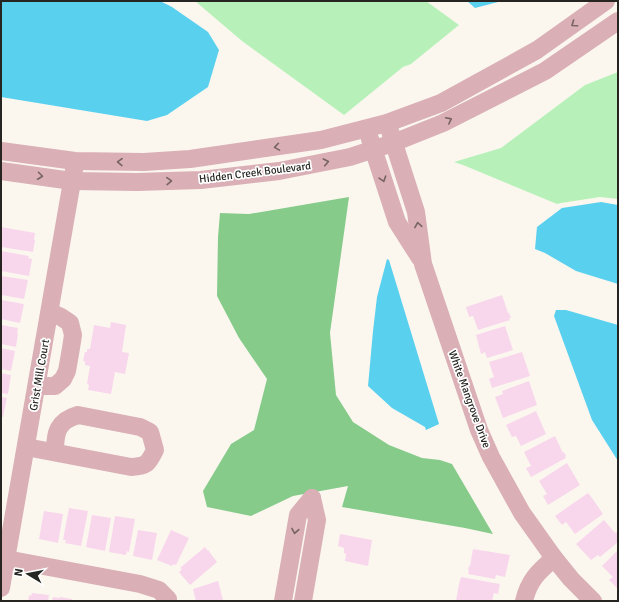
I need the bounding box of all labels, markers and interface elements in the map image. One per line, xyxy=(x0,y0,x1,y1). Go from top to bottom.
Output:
one-way arrow xyxy=(572,19,579,26)
one-way arrow xyxy=(445,118,452,125)
one-way arrow xyxy=(273,142,280,151)
one-way arrow xyxy=(117,158,123,166)
one-way arrow xyxy=(323,158,329,167)
street label: Hidden Creek Boulevard xyxy=(198,159,312,186)
one-way arrow xyxy=(37,171,43,180)
one-way arrow xyxy=(378,175,387,182)
one-way arrow xyxy=(166,177,172,185)
one-way arrow xyxy=(414,222,423,228)
street label: Grist Mill Court xyxy=(27,338,52,412)
street label: White Mangrove Drive xyxy=(446,349,493,450)
one-way arrow xyxy=(291,528,300,534)
north arrow xyxy=(8,554,48,594)
text: N xyxy=(12,567,26,577)

